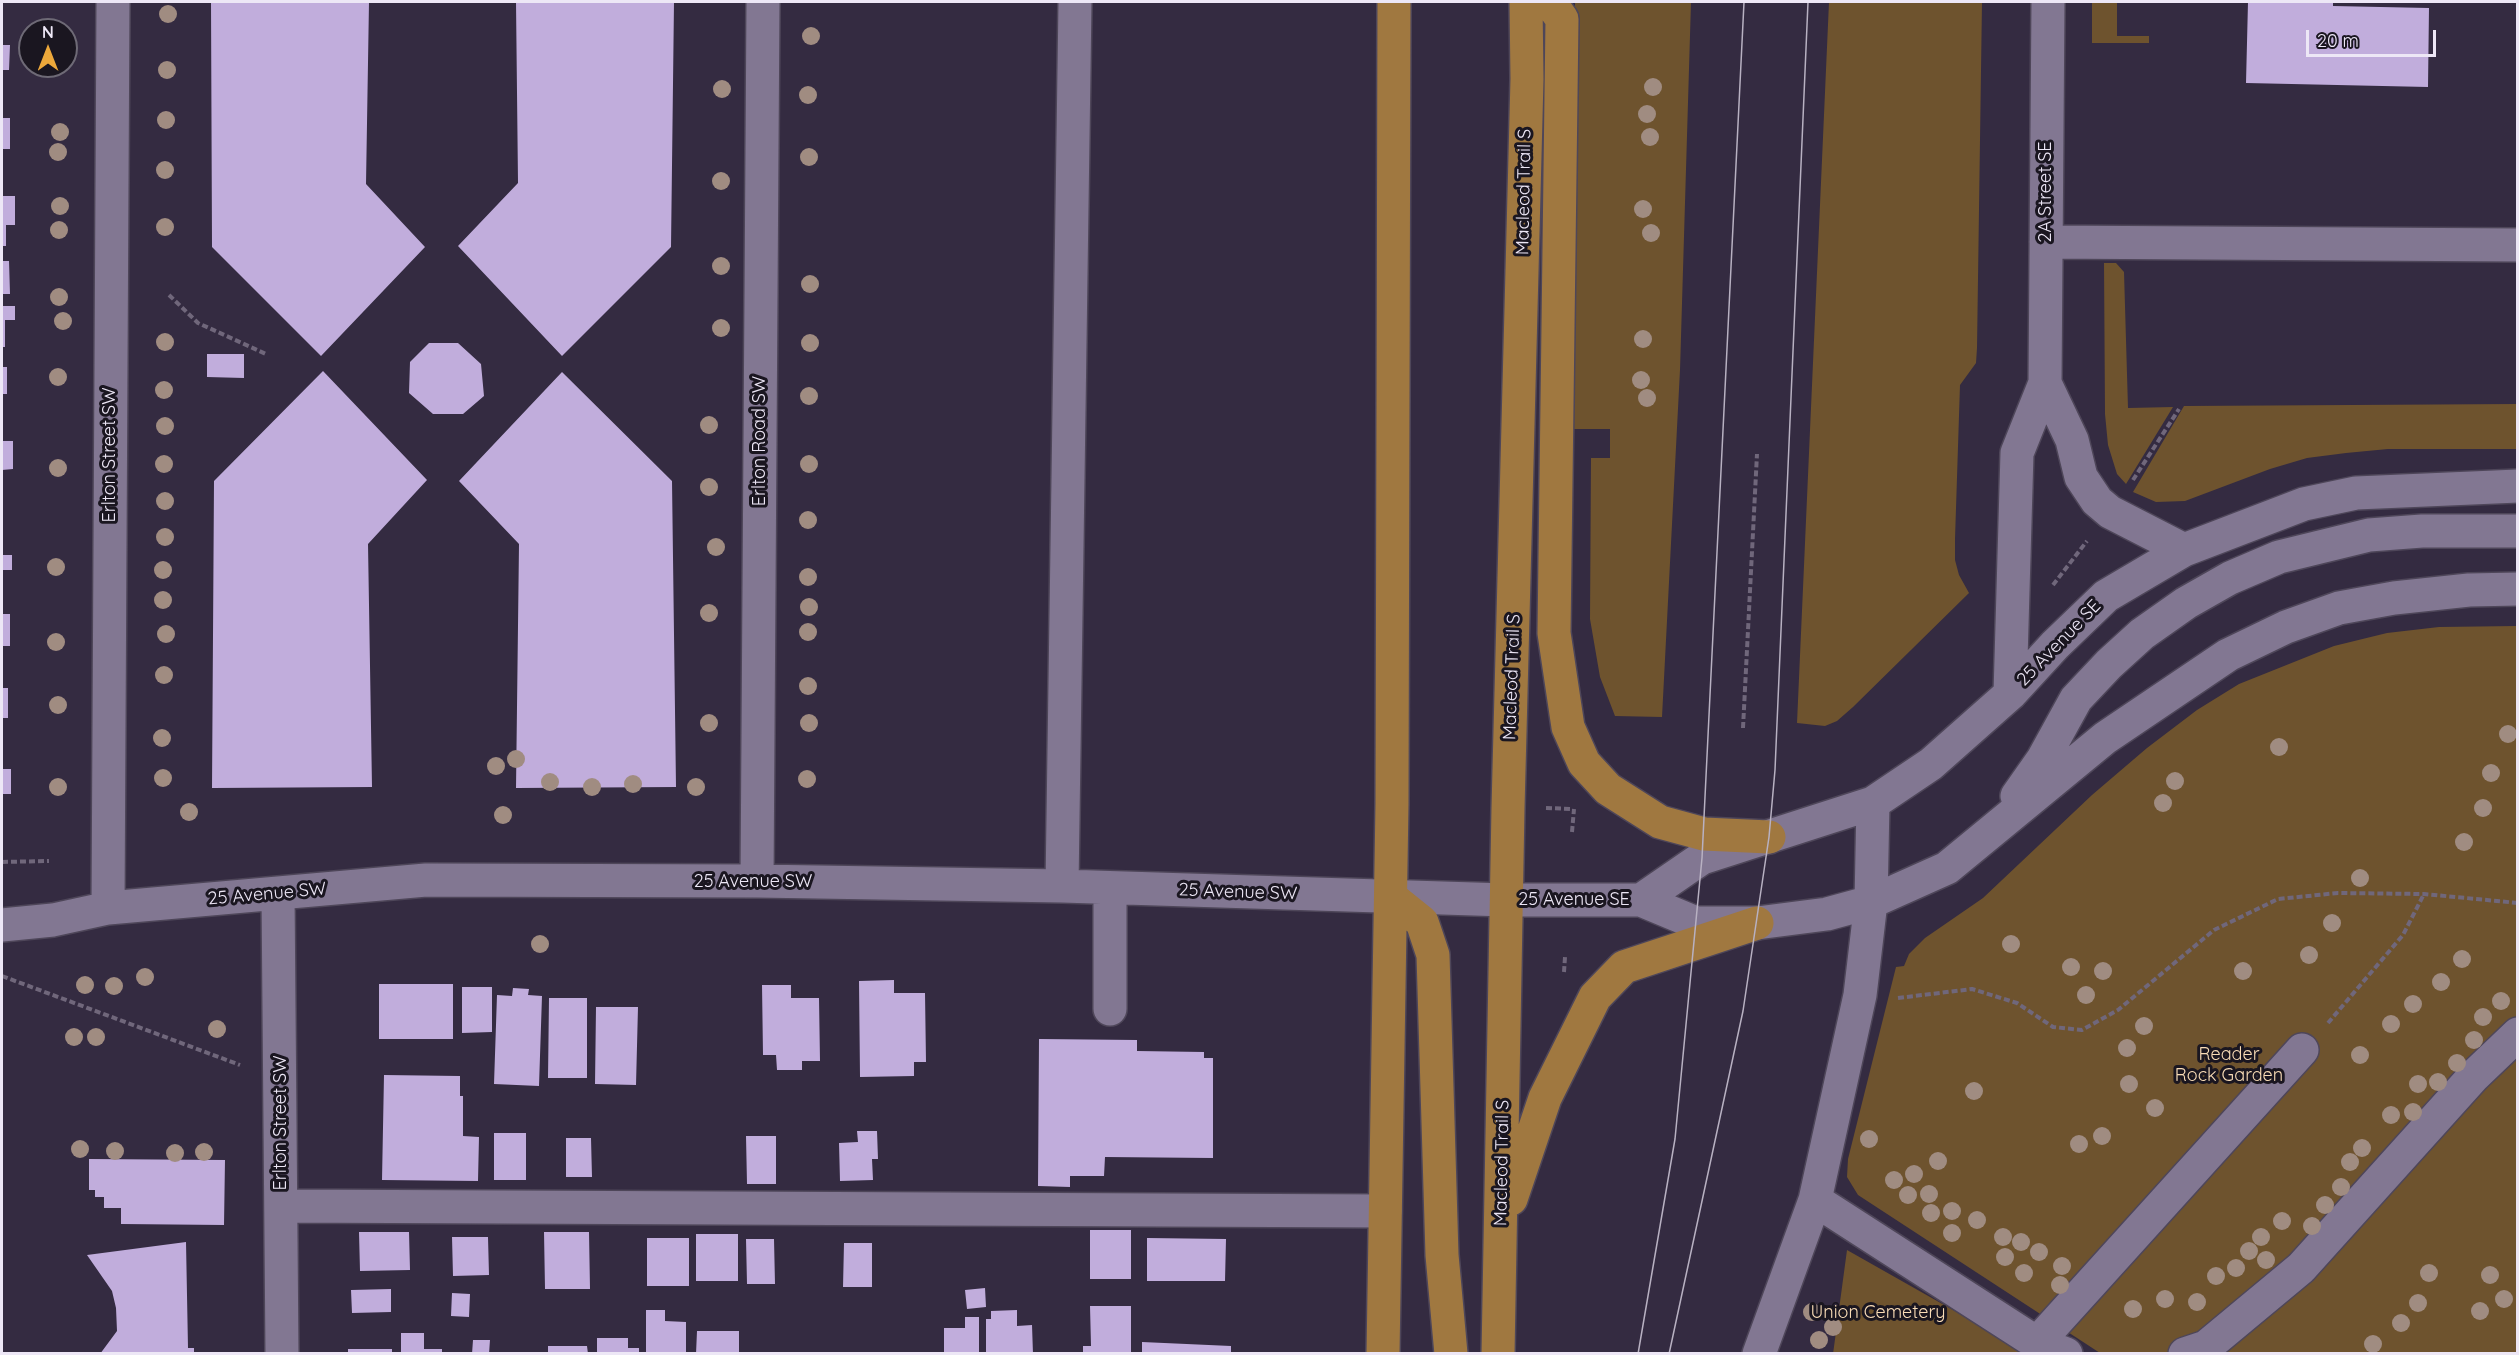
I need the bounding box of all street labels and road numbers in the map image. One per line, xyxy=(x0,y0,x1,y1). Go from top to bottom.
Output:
street label: Macleod Trail S xyxy=(1512,129,1536,255)
street label: 2A Street SE xyxy=(2035,142,2057,242)
street label: Erlton Road SW xyxy=(749,376,771,506)
street label: Erlton Street SW xyxy=(99,387,121,523)
street label: 25 Avenue SE xyxy=(2013,595,2105,691)
street label: Macleod Trail S xyxy=(1499,613,1525,741)
street label: 25 Avenue SW xyxy=(694,871,812,893)
street label: 25 Avenue SW xyxy=(207,878,327,910)
street label: 25 Avenue SW xyxy=(1178,879,1298,905)
street label: 25 Avenue SE xyxy=(1518,889,1630,911)
street label: Erlton Street SW xyxy=(270,1055,292,1191)
street label: Macleod Trail S xyxy=(1490,1100,1514,1226)

